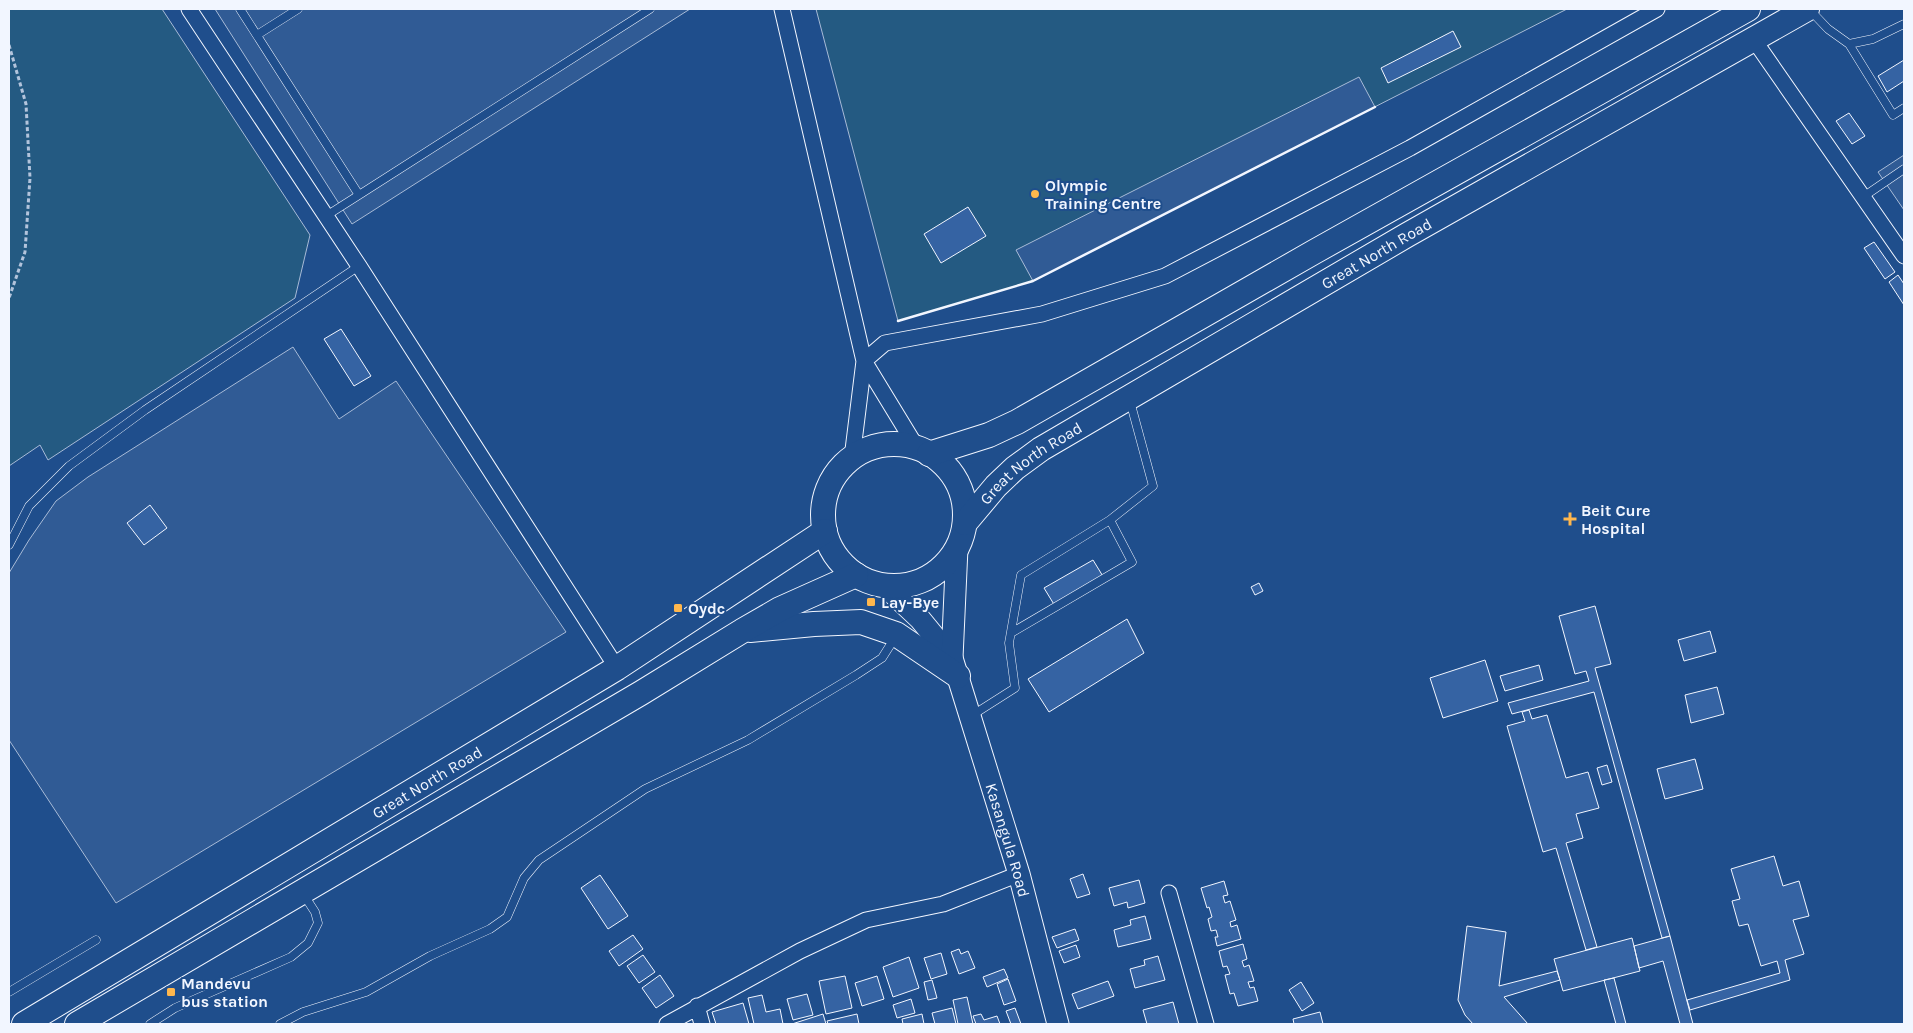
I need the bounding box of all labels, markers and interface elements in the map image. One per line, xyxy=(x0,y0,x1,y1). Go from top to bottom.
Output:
place label: Olympic Training Centre xyxy=(1045,176,1161,213)
marker: Olympic Training Centre xyxy=(1029,188,1041,200)
street label: Great North Road xyxy=(1318,214,1435,293)
street label: Great North Road xyxy=(976,418,1086,508)
place label: Beit Cure Hospital xyxy=(1581,501,1650,538)
marker: Beit Cure Hospital xyxy=(1563,512,1577,526)
place label: Lay-Bye xyxy=(881,593,939,612)
marker: Lay-Bye xyxy=(865,596,877,608)
place label: Oydc xyxy=(688,599,725,618)
marker: Oydc xyxy=(672,602,684,614)
street label: Great North Road xyxy=(369,742,486,823)
street label: Kasangula Road xyxy=(981,781,1034,899)
place label: Mandevu bus station xyxy=(181,974,268,1011)
marker: Mandevu bus station xyxy=(165,986,177,998)

